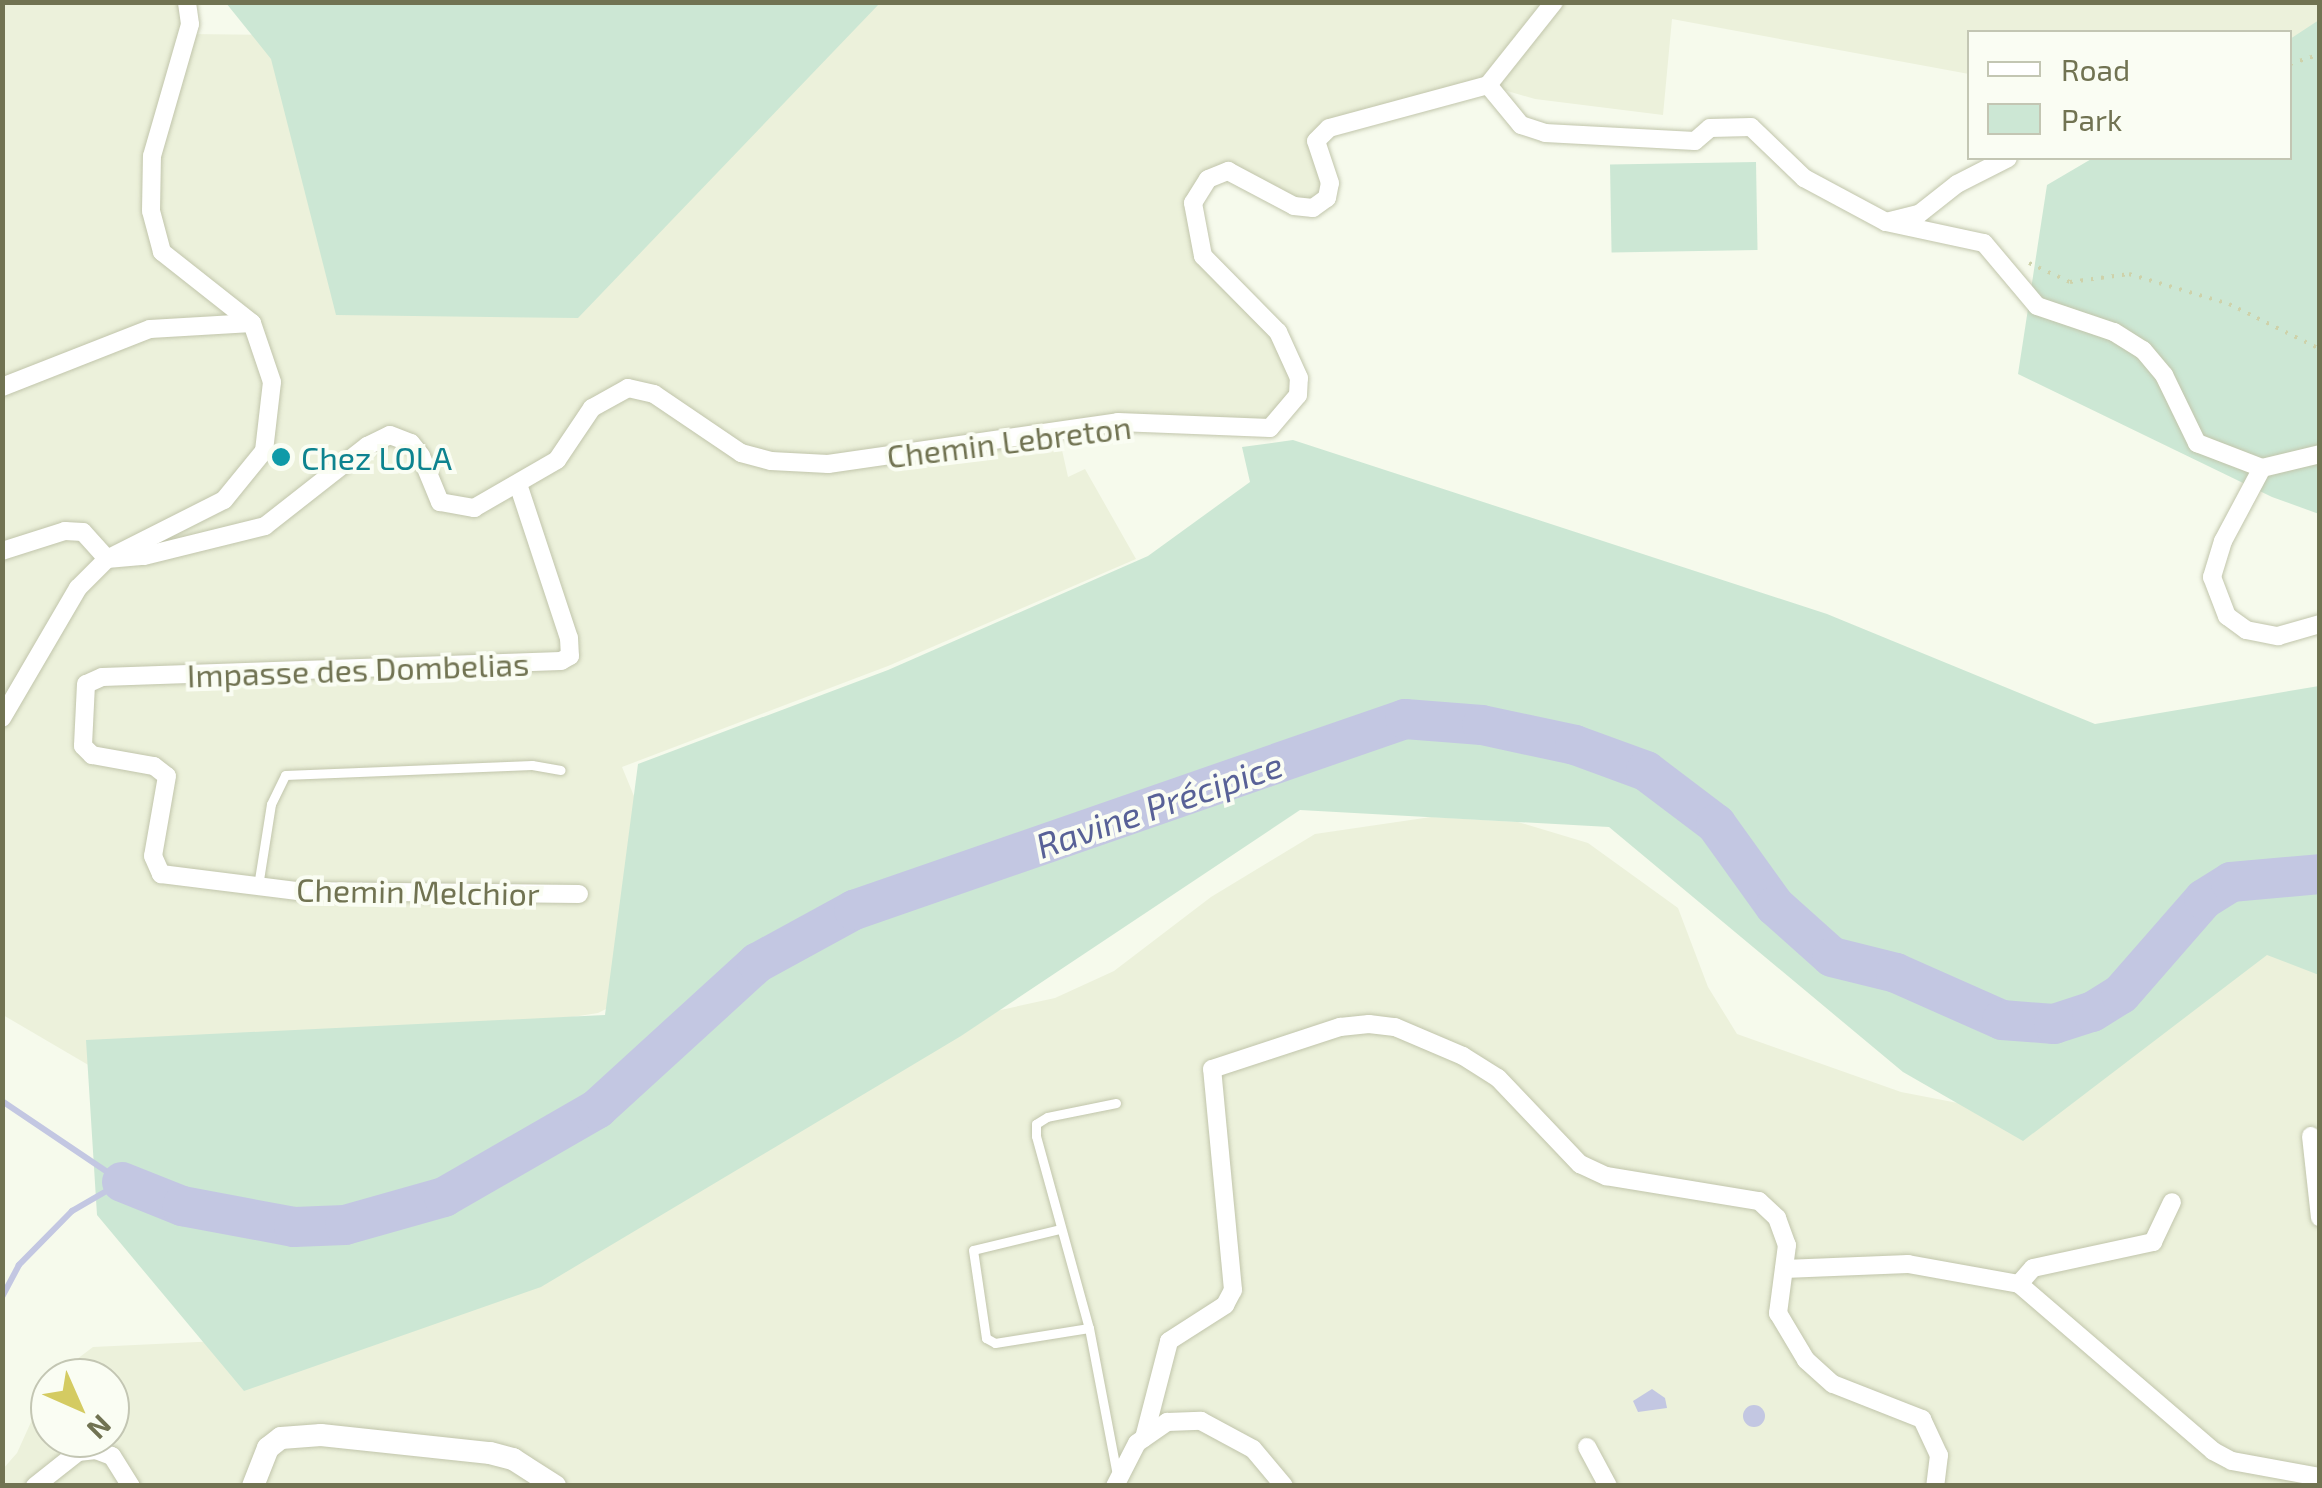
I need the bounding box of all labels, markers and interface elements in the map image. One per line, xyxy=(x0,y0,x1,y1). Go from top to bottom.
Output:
legend xyxy=(1967,30,2292,160)
text: Road xyxy=(2061,51,2130,87)
text: Park xyxy=(2061,101,2122,137)
street label: Chemin Lebreton xyxy=(885,407,1133,475)
place label: Chez LOLA xyxy=(301,438,452,476)
marker: Chez LOLA xyxy=(270,446,292,468)
street label: Impasse des Dombelias xyxy=(186,644,530,694)
water label: Ravine Précipice xyxy=(1030,742,1288,866)
street label: Chemin Melchior xyxy=(296,870,540,912)
north arrow xyxy=(30,1358,130,1458)
text: N xyxy=(81,1409,119,1447)

